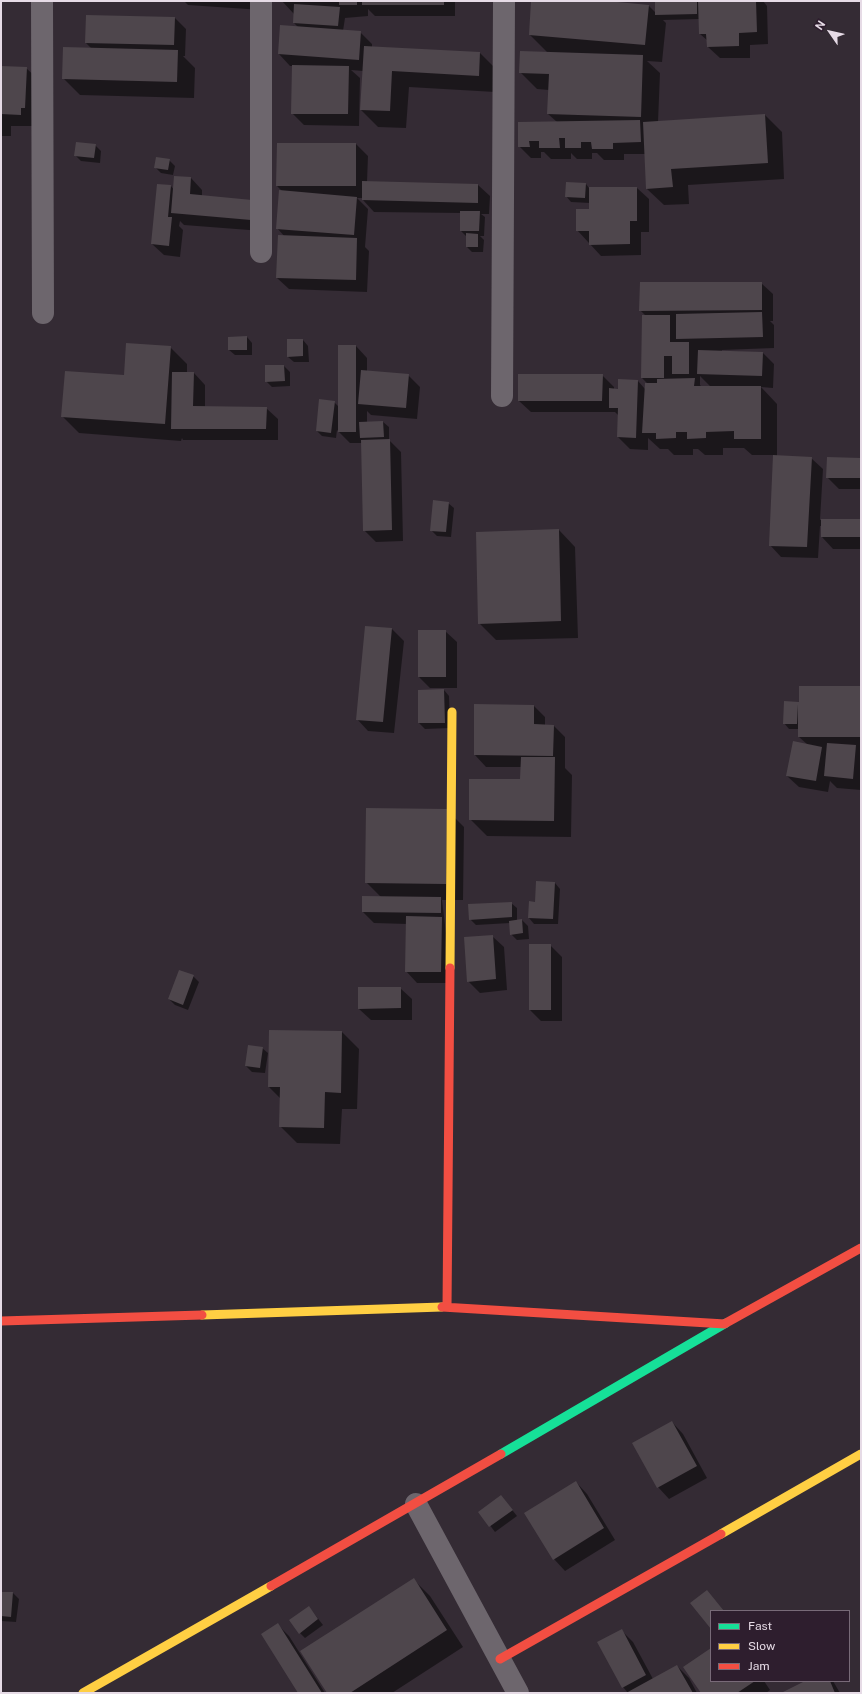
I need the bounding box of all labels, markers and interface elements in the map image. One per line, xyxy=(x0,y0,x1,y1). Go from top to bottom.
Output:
north arrow xyxy=(810,12,850,52)
text: N xyxy=(813,18,827,32)
legend xyxy=(710,1610,850,1682)
text: Fast xyxy=(748,1619,772,1633)
text: Slow xyxy=(748,1639,775,1653)
text: Jam xyxy=(748,1659,770,1673)

